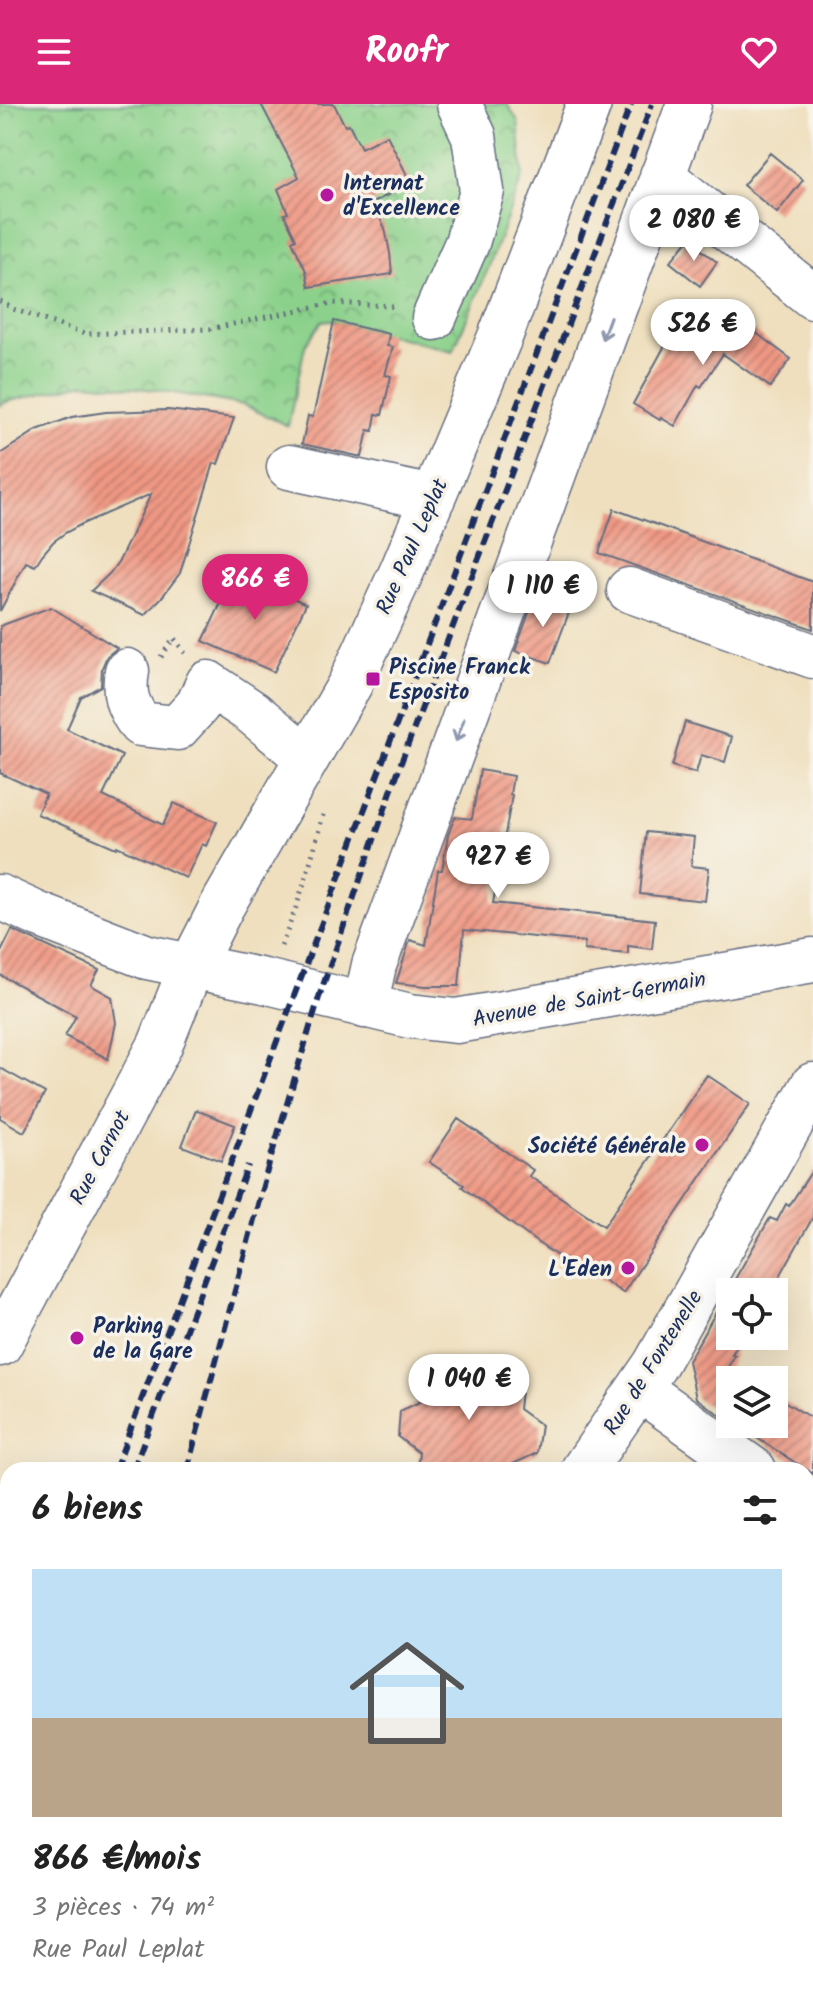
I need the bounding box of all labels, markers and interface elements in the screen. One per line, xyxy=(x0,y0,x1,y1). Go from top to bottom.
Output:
text: Roofr xyxy=(365,24,448,81)
icon: menu xyxy=(32,30,76,74)
icon: heart xyxy=(737,30,781,74)
place label: Internat d'Excellence xyxy=(343,167,460,227)
marker: Internat d'Excellence xyxy=(318,186,336,204)
pin: 2 080 € xyxy=(620,195,768,263)
text: 2 080 € xyxy=(647,200,741,242)
pin: 526 € xyxy=(647,299,759,367)
text: 526 € xyxy=(669,304,737,346)
one-way arrow xyxy=(598,315,613,340)
street label: Rue Paul Leplat xyxy=(368,473,459,621)
pin: 866 € xyxy=(199,554,311,622)
text: 866 € xyxy=(220,559,290,601)
pin: 1 110 € xyxy=(469,561,617,629)
text: 1 110 € xyxy=(506,566,580,608)
place label: Piscine Franck Esposito xyxy=(389,651,531,711)
marker: Piscine Franck Esposito xyxy=(364,670,382,688)
one-way arrow xyxy=(451,717,466,742)
pin: 927 € xyxy=(442,832,554,900)
text: 927 € xyxy=(464,837,532,879)
street label: Avenue de Saint-Germain xyxy=(470,963,709,1038)
street label: Rue Carnot xyxy=(62,1104,141,1212)
place label: Société Générale xyxy=(528,1130,686,1165)
marker: Société Générale xyxy=(693,1136,711,1154)
place label: L'Eden xyxy=(548,1253,612,1288)
marker: L'Eden xyxy=(619,1259,637,1277)
map controls xyxy=(716,1278,788,1438)
button: locate xyxy=(716,1278,788,1350)
street label: Rue de Fontenelle xyxy=(595,1284,713,1443)
place label: Parking de la Gare xyxy=(93,1310,193,1370)
marker: Parking de la Gare xyxy=(68,1329,86,1347)
pin: 1 040 € xyxy=(395,1354,543,1422)
text: 1 040 € xyxy=(426,1359,512,1401)
button: layers xyxy=(716,1366,788,1438)
text: 6 biens xyxy=(32,1483,143,1537)
icon: filters xyxy=(738,1488,782,1532)
icon: home xyxy=(335,1621,479,1765)
text: 866 €/mois xyxy=(32,1833,201,1887)
text: 3 pièces · 74 m² xyxy=(32,1887,214,1929)
text: Rue Paul Leplat xyxy=(32,1929,204,1971)

